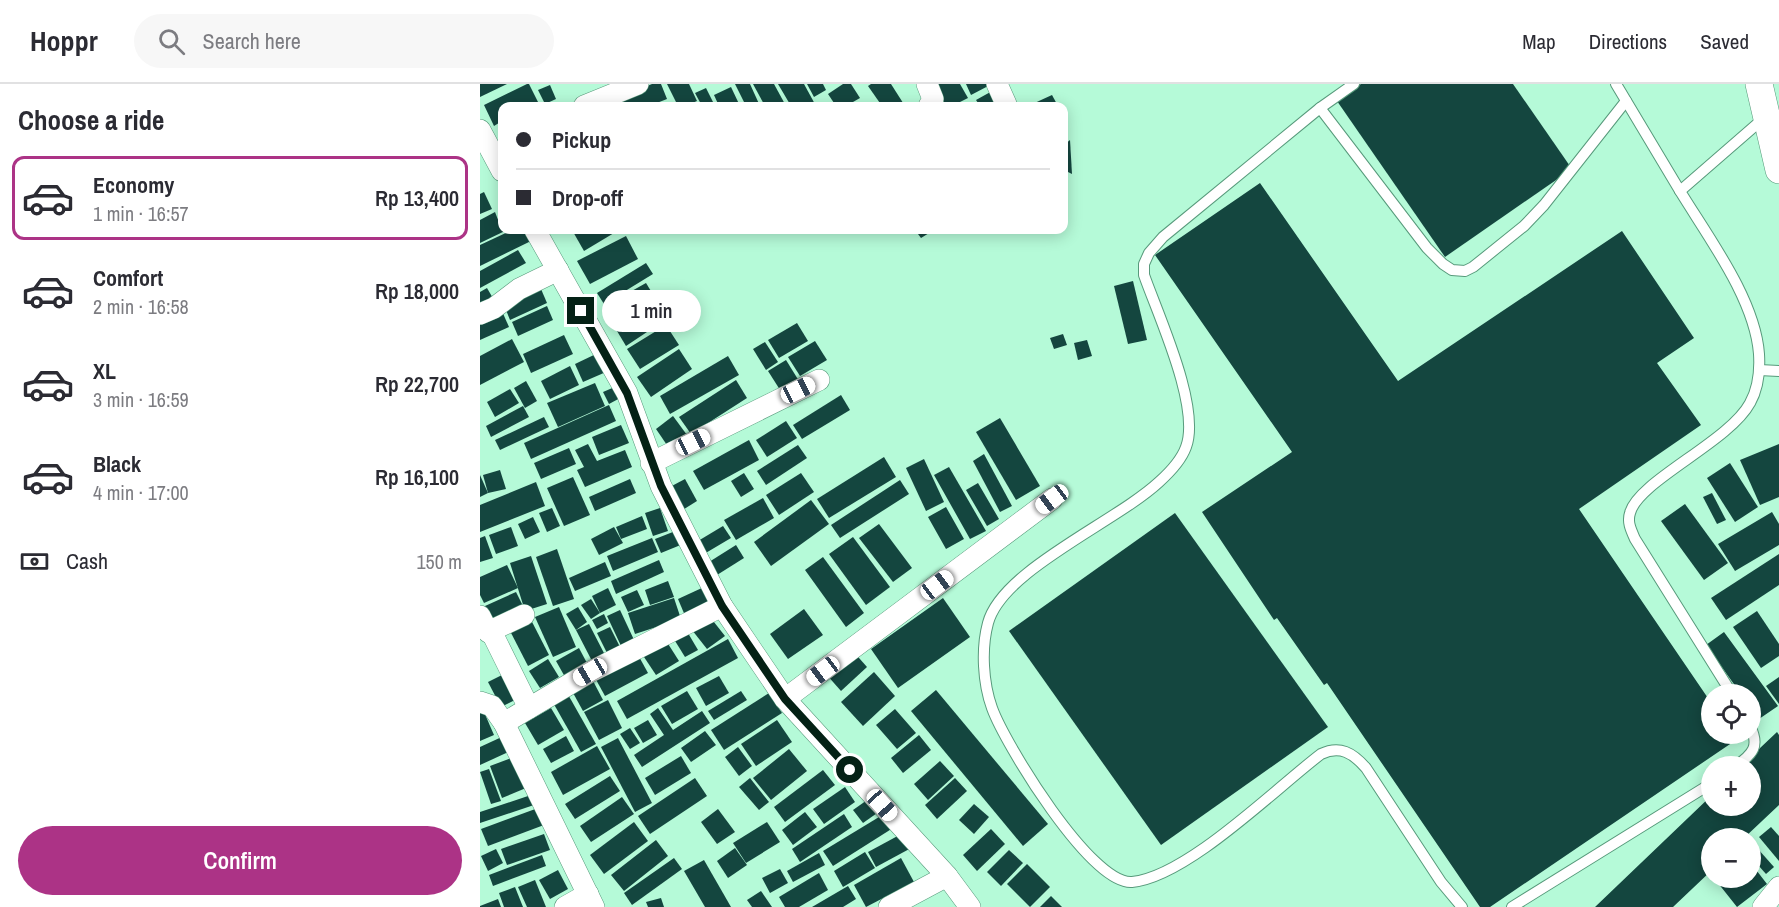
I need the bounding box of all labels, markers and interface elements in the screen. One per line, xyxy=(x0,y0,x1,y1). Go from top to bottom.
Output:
search box xyxy=(134,14,554,68)
text: Hoppr xyxy=(30,22,98,60)
icon: search xyxy=(155,25,188,58)
text: Search here xyxy=(203,26,301,56)
text: Map xyxy=(1522,27,1556,56)
text: Directions xyxy=(1589,27,1667,56)
text: Saved xyxy=(1700,27,1749,56)
text: Choose a ride xyxy=(18,102,164,138)
text: Pickup xyxy=(552,125,611,155)
text: Economy xyxy=(93,170,174,200)
icon: car xyxy=(21,171,75,225)
text: Rp 13,400 xyxy=(375,183,459,213)
text: Drop-off xyxy=(552,183,623,213)
text: 1 min · 16:57 xyxy=(93,200,189,227)
text: Comfort xyxy=(93,263,163,293)
icon: car xyxy=(21,264,75,318)
text: Rp 18,000 xyxy=(375,276,459,306)
callout: 1 min xyxy=(602,290,701,332)
text: 2 min · 16:58 xyxy=(93,293,189,320)
route end xyxy=(567,297,594,324)
text: 1 min xyxy=(630,297,673,324)
text: XL xyxy=(93,356,116,386)
icon: car xyxy=(21,357,75,411)
text: Rp 22,700 xyxy=(375,369,459,399)
car xyxy=(778,374,818,406)
text: 3 min · 16:59 xyxy=(93,386,189,413)
car xyxy=(673,426,713,458)
text: Black xyxy=(93,449,141,479)
icon: car xyxy=(21,450,75,504)
text: Rp 16,100 xyxy=(375,462,459,492)
text: 4 min · 17:00 xyxy=(93,479,189,506)
car xyxy=(1032,481,1072,517)
icon: cash xyxy=(18,545,51,578)
text: Cash xyxy=(66,546,108,576)
text: 150 m xyxy=(416,548,462,575)
car xyxy=(917,567,957,603)
car xyxy=(803,653,843,689)
car xyxy=(570,655,610,689)
map controls xyxy=(1701,684,1761,888)
button: locate xyxy=(1701,684,1761,744)
route start xyxy=(836,756,863,783)
button: + xyxy=(1701,756,1761,816)
car xyxy=(863,786,901,824)
button: Confirm xyxy=(18,826,462,895)
button: − xyxy=(1701,828,1761,888)

